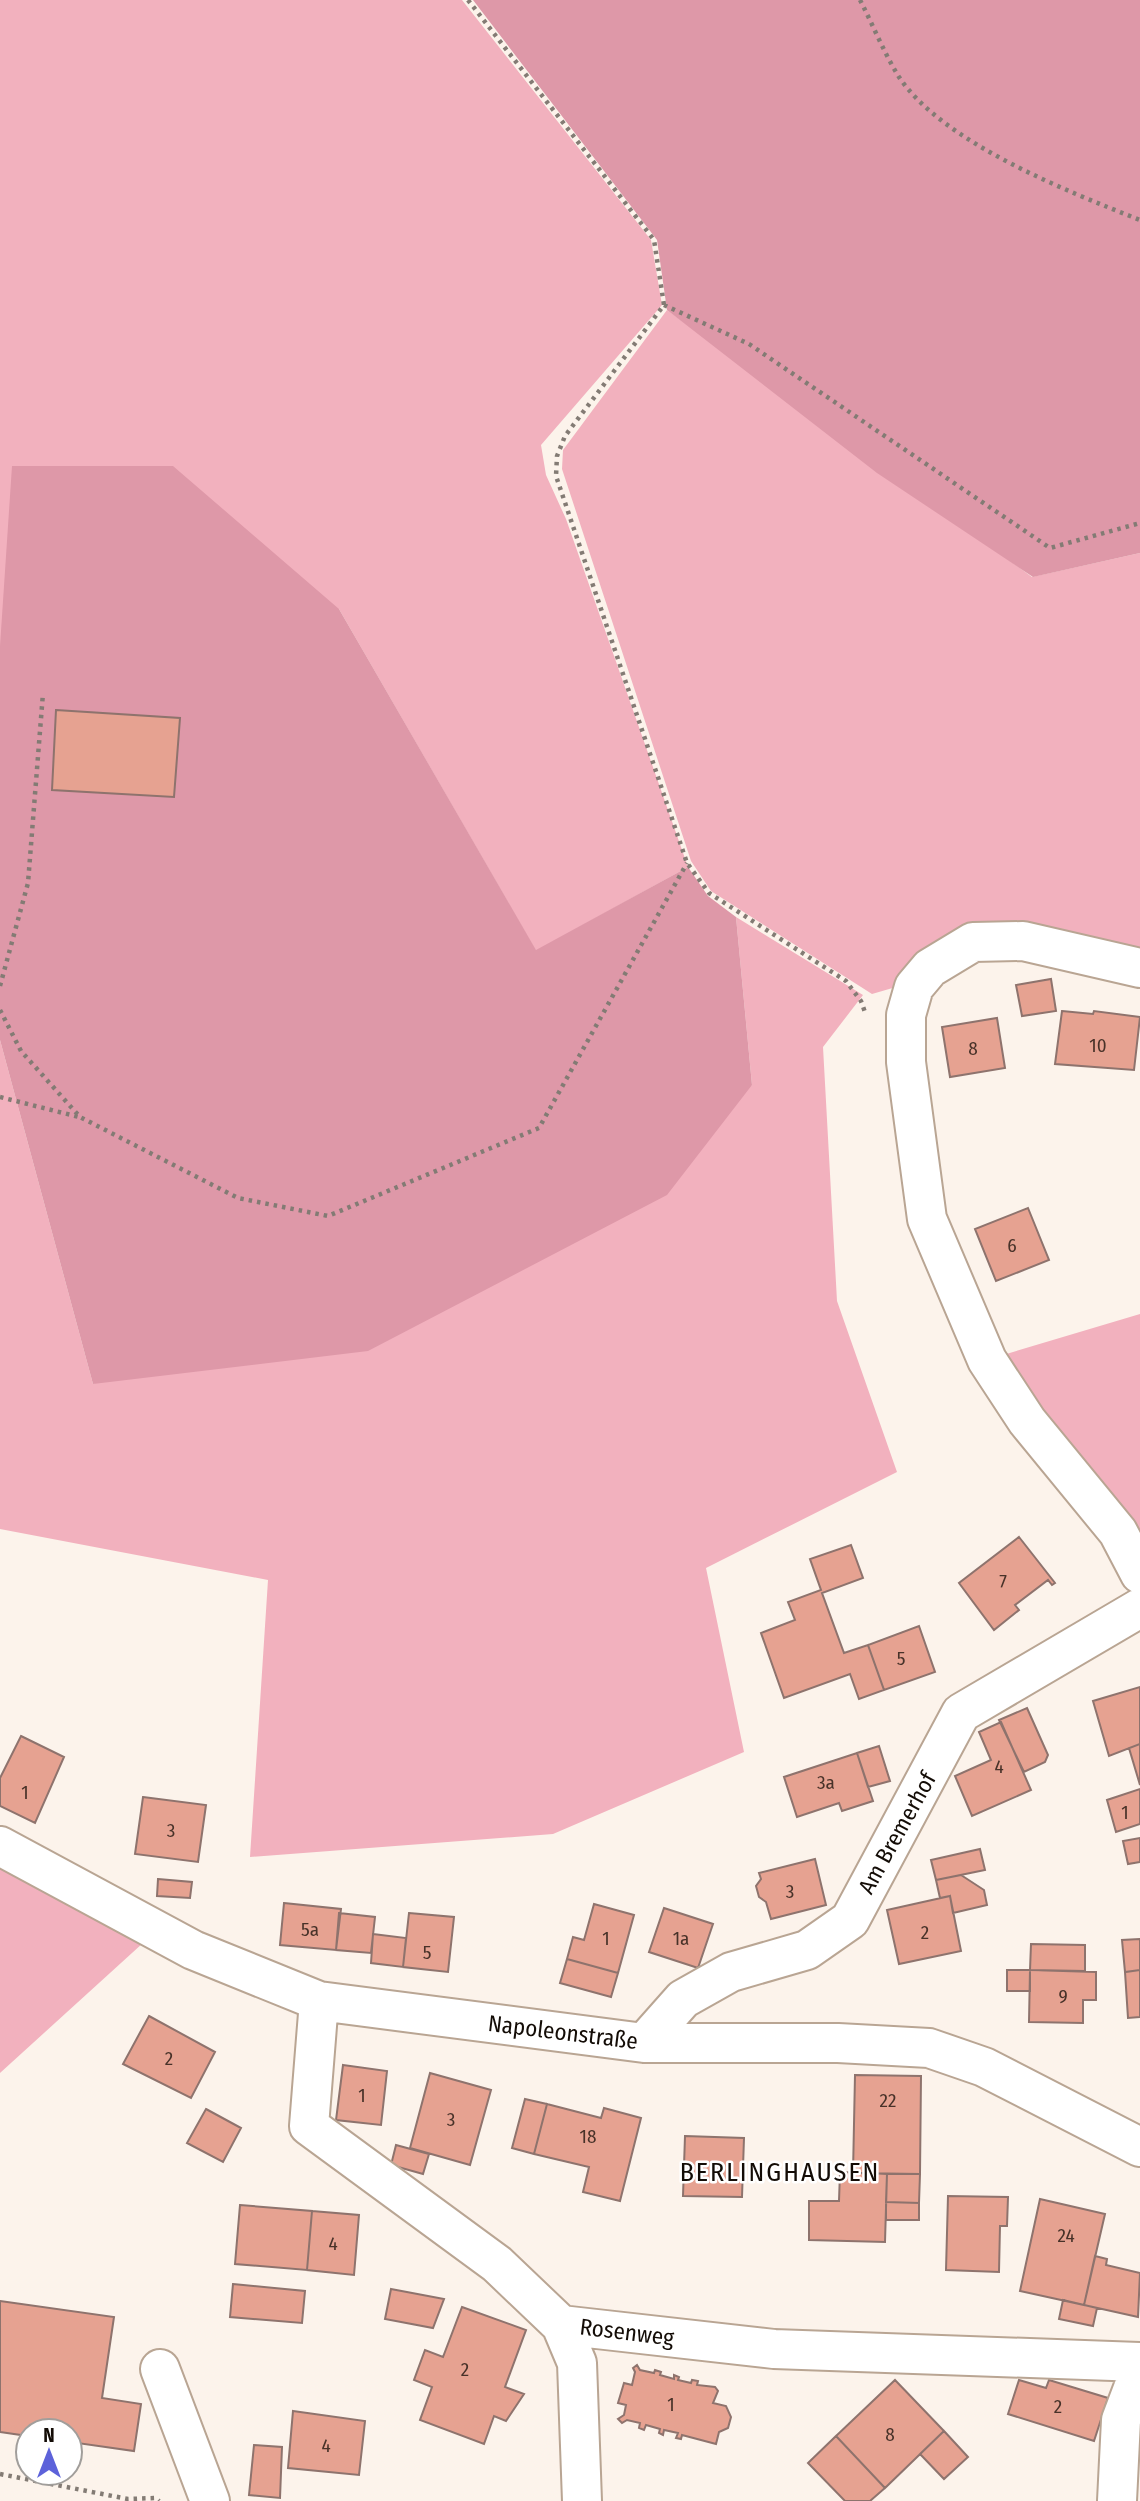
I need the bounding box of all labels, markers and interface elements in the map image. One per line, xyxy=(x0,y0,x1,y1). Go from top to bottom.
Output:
house number: 10 xyxy=(1089,1034,1107,1057)
house number: 8 xyxy=(968,1037,978,1060)
house number: 6 xyxy=(1007,1234,1017,1257)
house number: 7 xyxy=(999,1570,1007,1593)
house number: 5 xyxy=(897,1647,905,1670)
house number: 4 xyxy=(994,1755,1004,1778)
street label: Am Bremerhof xyxy=(852,1766,943,1899)
house number: 3a xyxy=(817,1771,835,1794)
house number: 1 xyxy=(21,1781,29,1804)
house number: 1 xyxy=(1121,1801,1129,1824)
house number: 3 xyxy=(167,1819,175,1842)
house number: 3 xyxy=(786,1880,794,1903)
house number: 5a xyxy=(301,1918,319,1941)
house number: 2 xyxy=(921,1921,929,1944)
house number: 1 xyxy=(602,1927,610,1950)
house number: 1a xyxy=(673,1927,689,1950)
house number: 5 xyxy=(423,1941,431,1964)
house number: 9 xyxy=(1058,1985,1068,2008)
street label: Napoleonstraße xyxy=(487,2009,639,2055)
house number: 2 xyxy=(165,2047,173,2070)
house number: 1 xyxy=(358,2084,366,2107)
house number: 22 xyxy=(880,2089,896,2112)
house number: 3 xyxy=(447,2108,455,2131)
house number: 18 xyxy=(580,2125,596,2148)
district label: BERLINGHAUSEN xyxy=(680,2157,880,2188)
house number: 24 xyxy=(1057,2224,1075,2247)
house number: 4 xyxy=(328,2232,338,2255)
street label: Rosenweg xyxy=(578,2312,676,2352)
house number: 2 xyxy=(461,2358,469,2381)
house number: 1 xyxy=(667,2393,675,2416)
house number: 2 xyxy=(1054,2395,1062,2418)
north arrow xyxy=(14,2417,84,2487)
house number: 8 xyxy=(885,2423,895,2446)
text: N xyxy=(43,2424,55,2447)
house number: 4 xyxy=(321,2434,331,2457)

